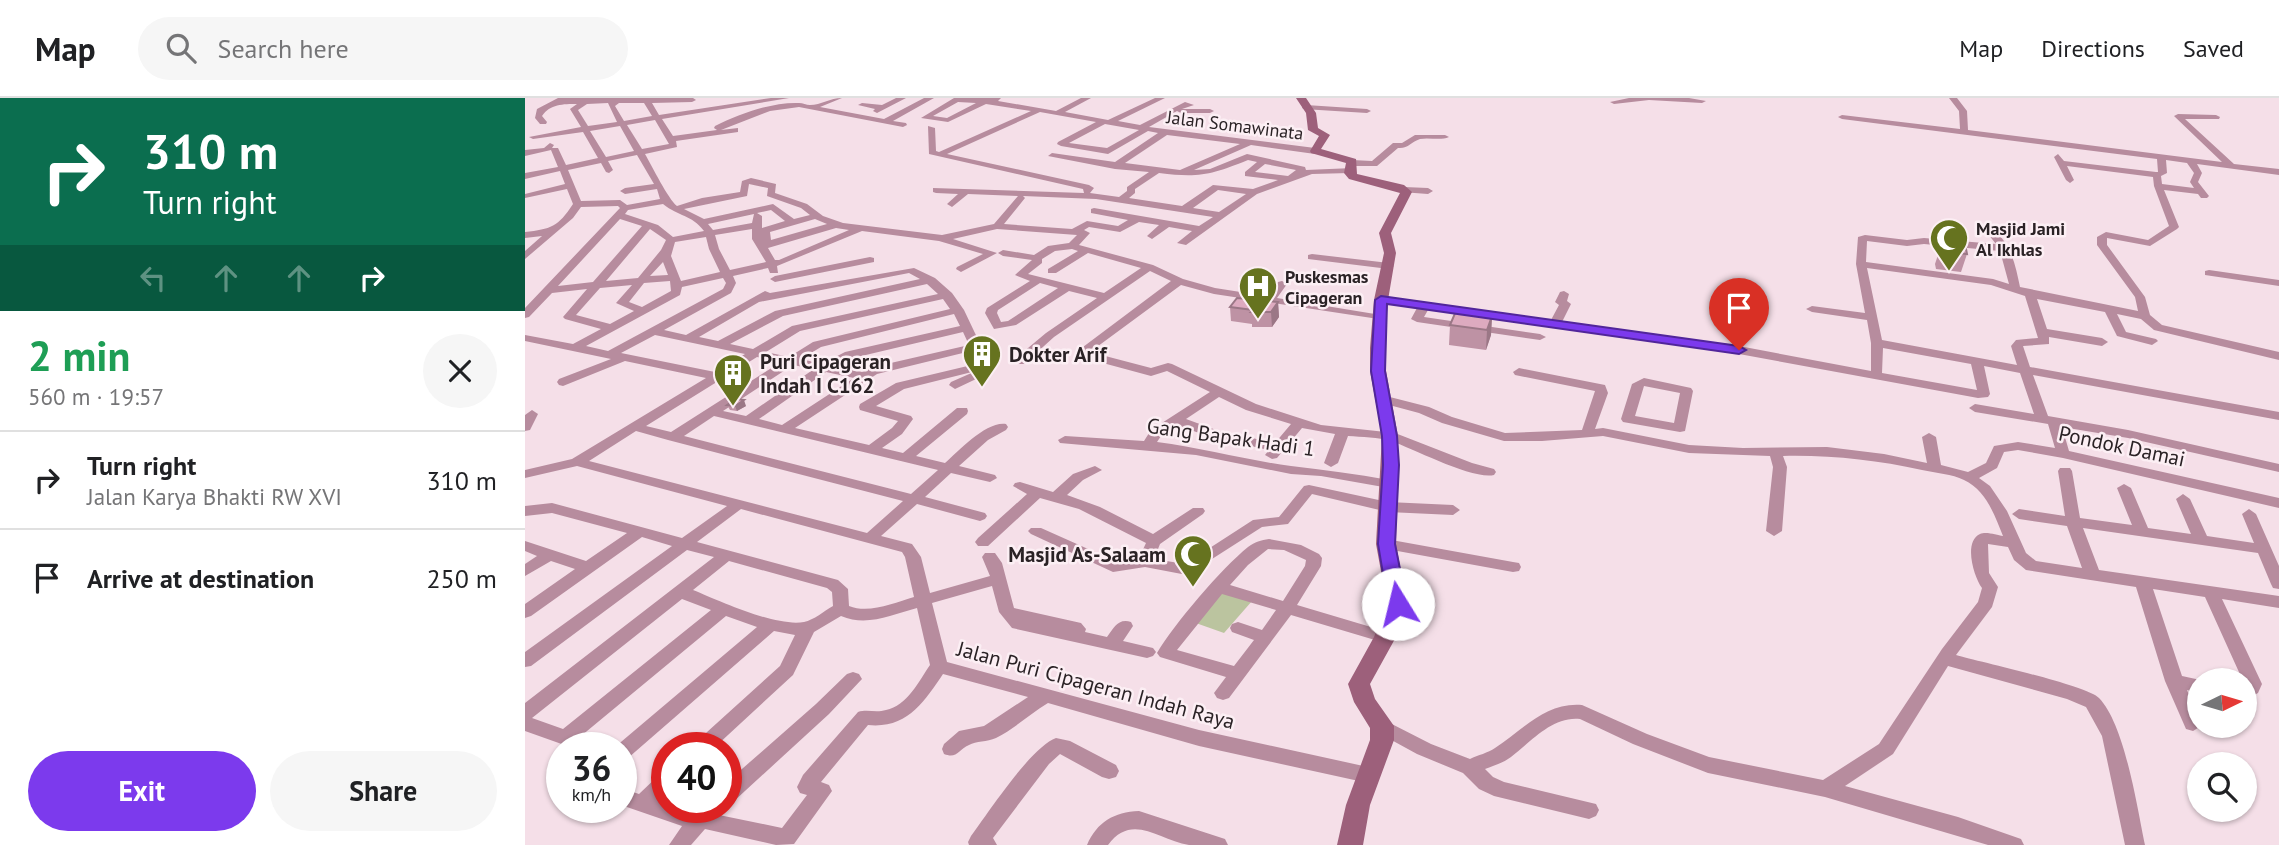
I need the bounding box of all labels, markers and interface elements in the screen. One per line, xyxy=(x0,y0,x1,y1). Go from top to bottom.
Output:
search box xyxy=(138,17,628,80)
text: Map xyxy=(35,27,96,70)
icon: search xyxy=(162,29,200,67)
text: Search here xyxy=(218,32,349,65)
text: Map xyxy=(1959,33,2003,64)
text: Directions xyxy=(2041,33,2145,64)
text: Saved xyxy=(2183,33,2244,64)
street label: Jalan Somawinata xyxy=(1164,105,1305,145)
text: 310 m xyxy=(143,119,278,183)
icon: right xyxy=(28,126,119,217)
text: Turn right xyxy=(143,181,277,223)
mosque icon: Masjid Jami Al Ikhlas xyxy=(1928,217,1970,272)
place label: Masjid Jami Al Ikhlas xyxy=(1976,217,2065,261)
icon: left xyxy=(134,259,172,297)
icon: ahead xyxy=(207,259,245,297)
icon: ahead xyxy=(280,259,318,297)
icon: right xyxy=(353,259,391,297)
hospital icon: Puskesmas Cipageran xyxy=(1237,265,1279,320)
place label: Puskesmas Cipageran xyxy=(1285,265,1369,309)
pin xyxy=(1709,278,1769,350)
icon: arrive xyxy=(1720,289,1758,327)
text: 2 min xyxy=(28,328,130,383)
building icon: Dokter Arif xyxy=(961,333,1003,388)
button: close xyxy=(423,334,497,408)
place label: Dokter Arif xyxy=(1009,341,1108,368)
place label: Puri Cipageran Indah I C162 xyxy=(760,348,891,399)
building icon: Puri Cipageran Indah I C162 xyxy=(712,352,754,407)
text: 560 m · 19:57 xyxy=(28,382,164,411)
street label: Gang Bapak Hadi 1 xyxy=(1145,412,1317,462)
street label: Pondok Damai xyxy=(2056,419,2188,473)
text: Turn right xyxy=(87,449,196,482)
icon: right xyxy=(28,461,66,499)
text: 310 m xyxy=(426,464,497,497)
text: Jalan Karya Bhakti RW XVI xyxy=(87,482,342,511)
mosque icon: Masjid As-Salaam xyxy=(1172,533,1214,588)
place label: Masjid As-Salaam xyxy=(1008,541,1166,568)
icon: arrive xyxy=(28,559,66,597)
text: Arrive at destination xyxy=(87,562,314,595)
text: 250 m xyxy=(426,562,497,595)
position arrow xyxy=(1361,567,1435,641)
street label: Jalan Puri Cipageran Indah Raya xyxy=(953,635,1238,735)
north arrow xyxy=(2187,668,2257,738)
map controls xyxy=(2187,668,2257,822)
speed limit sign: 40 xyxy=(651,732,742,823)
text: 36 xyxy=(572,745,611,791)
button: Exit xyxy=(28,751,256,831)
button: Share xyxy=(270,751,497,831)
button: search xyxy=(2187,752,2257,822)
text: km/h xyxy=(572,783,611,806)

